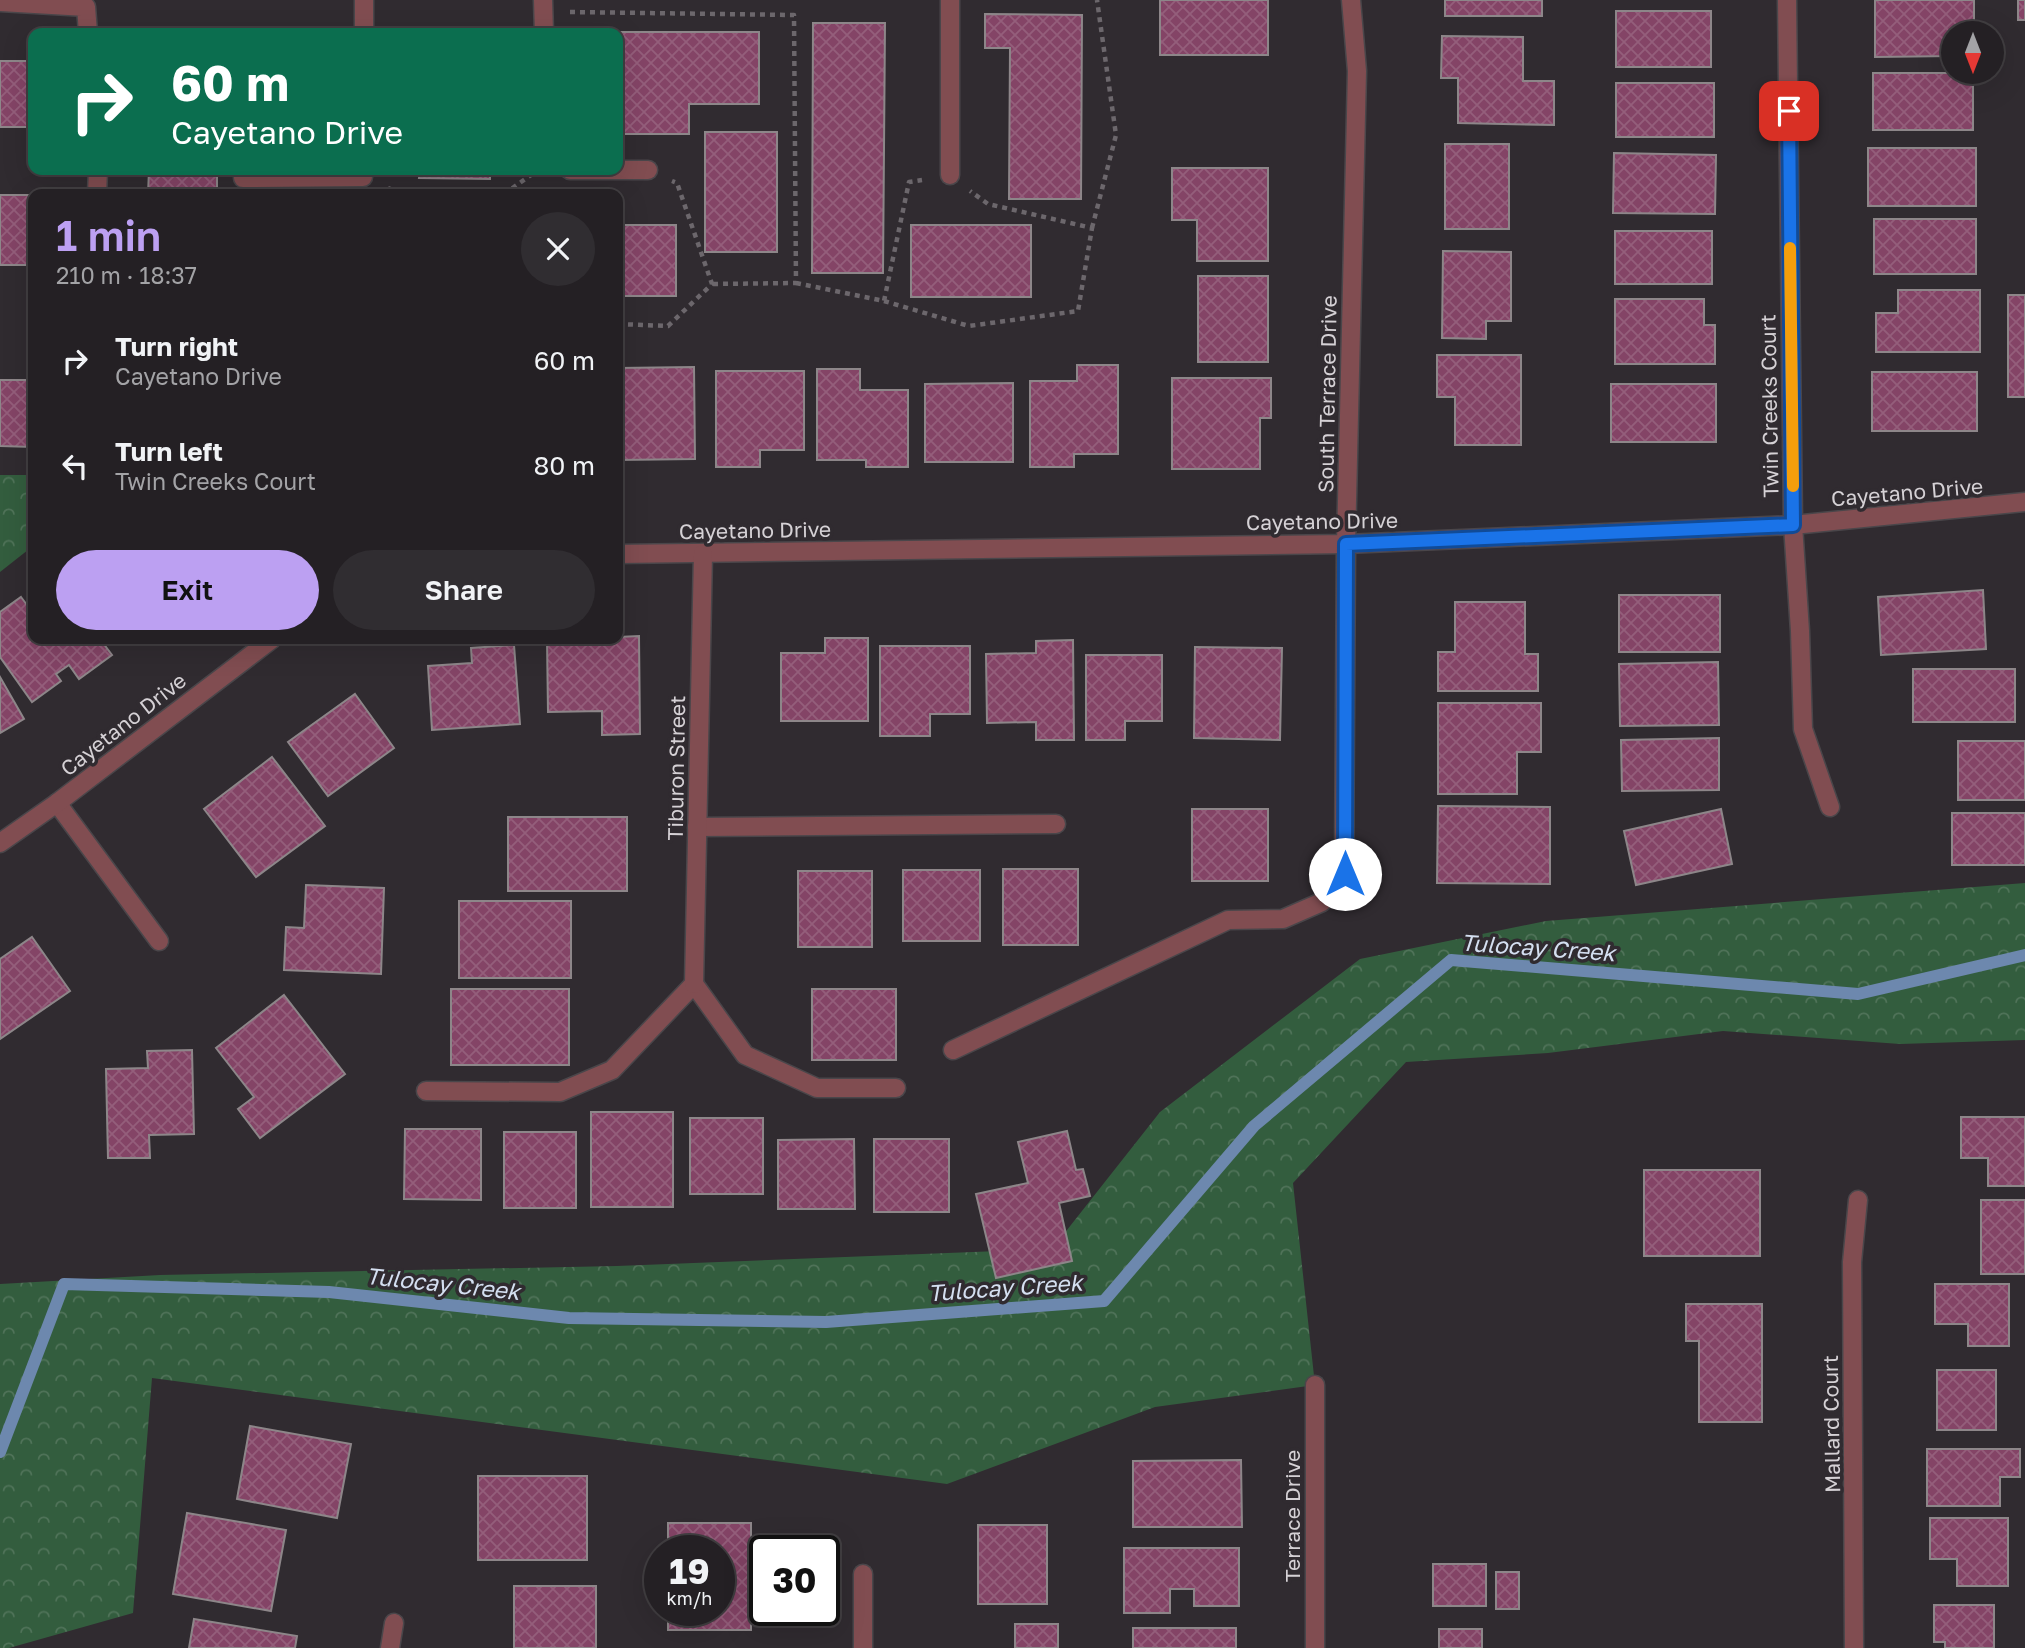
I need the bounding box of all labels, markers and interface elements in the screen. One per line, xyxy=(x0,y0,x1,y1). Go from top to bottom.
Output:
north arrow xyxy=(1941,21,2004,84)
map controls xyxy=(1941,21,2004,84)
text: 60 m xyxy=(171,53,289,112)
icon: right xyxy=(56,56,147,147)
pin xyxy=(1759,81,1819,141)
icon: arrive xyxy=(1770,92,1808,130)
text: Cayetano Drive xyxy=(171,113,403,151)
text: 1 min xyxy=(56,210,161,260)
button: close xyxy=(521,212,595,286)
text: 210 m · 18:37 xyxy=(56,261,197,289)
street label: South Terrace Drive xyxy=(1312,295,1342,493)
street label: Twin Creeks Court xyxy=(1754,314,1784,498)
text: Turn right xyxy=(115,331,238,362)
icon: right xyxy=(56,342,94,380)
text: 60 m xyxy=(534,345,595,376)
text: Cayetano Drive xyxy=(115,362,282,390)
text: Turn left xyxy=(115,436,223,467)
icon: left xyxy=(56,447,94,485)
text: 80 m xyxy=(534,450,595,481)
text: Twin Creeks Court xyxy=(115,467,316,495)
street label: Cayetano Drive xyxy=(1830,472,1984,512)
street label: Cayetano Drive xyxy=(1246,507,1398,535)
street label: Cayetano Drive xyxy=(679,516,831,544)
button: Exit xyxy=(56,550,319,630)
button: Share xyxy=(333,550,595,630)
street label: Cayetano Drive xyxy=(55,667,191,781)
street label: Tiburon Street xyxy=(662,695,690,841)
position arrow xyxy=(1308,837,1382,911)
water label: Tulocay Creek xyxy=(1460,928,1618,967)
water label: Tulocay Creek xyxy=(365,1261,523,1305)
water label: Tulocay Creek xyxy=(927,1267,1085,1306)
street label: Mallard Court xyxy=(1817,1355,1845,1493)
street label: Terrace Drive xyxy=(1279,1450,1305,1582)
speed limit sign: 30 xyxy=(749,1535,840,1626)
text: 19 xyxy=(669,1550,710,1592)
text: km/h xyxy=(667,1587,712,1609)

